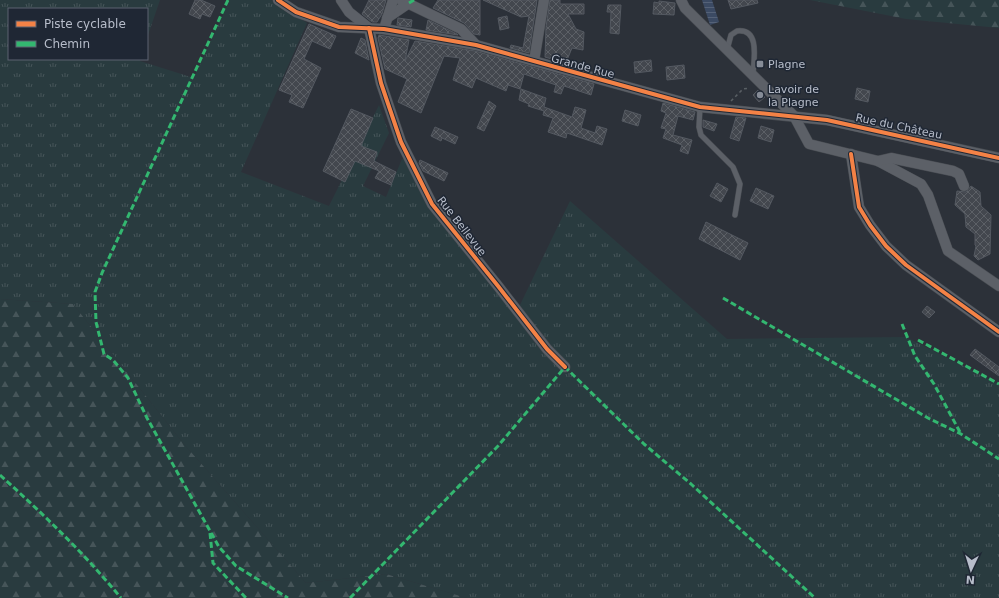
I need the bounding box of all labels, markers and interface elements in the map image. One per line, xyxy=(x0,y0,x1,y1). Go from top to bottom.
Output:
legend xyxy=(8,8,148,60)
text: Piste cyclable xyxy=(44,17,126,31)
text: Chemin xyxy=(44,37,90,51)
street label: Grande Rue xyxy=(550,52,616,81)
place label: Plagne xyxy=(768,58,805,71)
marker: Plagne xyxy=(755,59,765,69)
place label: Lavoir de la Plagne xyxy=(768,83,819,109)
marker: Lavoir de la Plagne xyxy=(755,90,765,100)
street label: Rue du Château xyxy=(854,111,943,142)
street label: Rue Bellevue xyxy=(434,194,489,259)
north arrow xyxy=(951,550,991,590)
text: N xyxy=(965,573,975,586)

